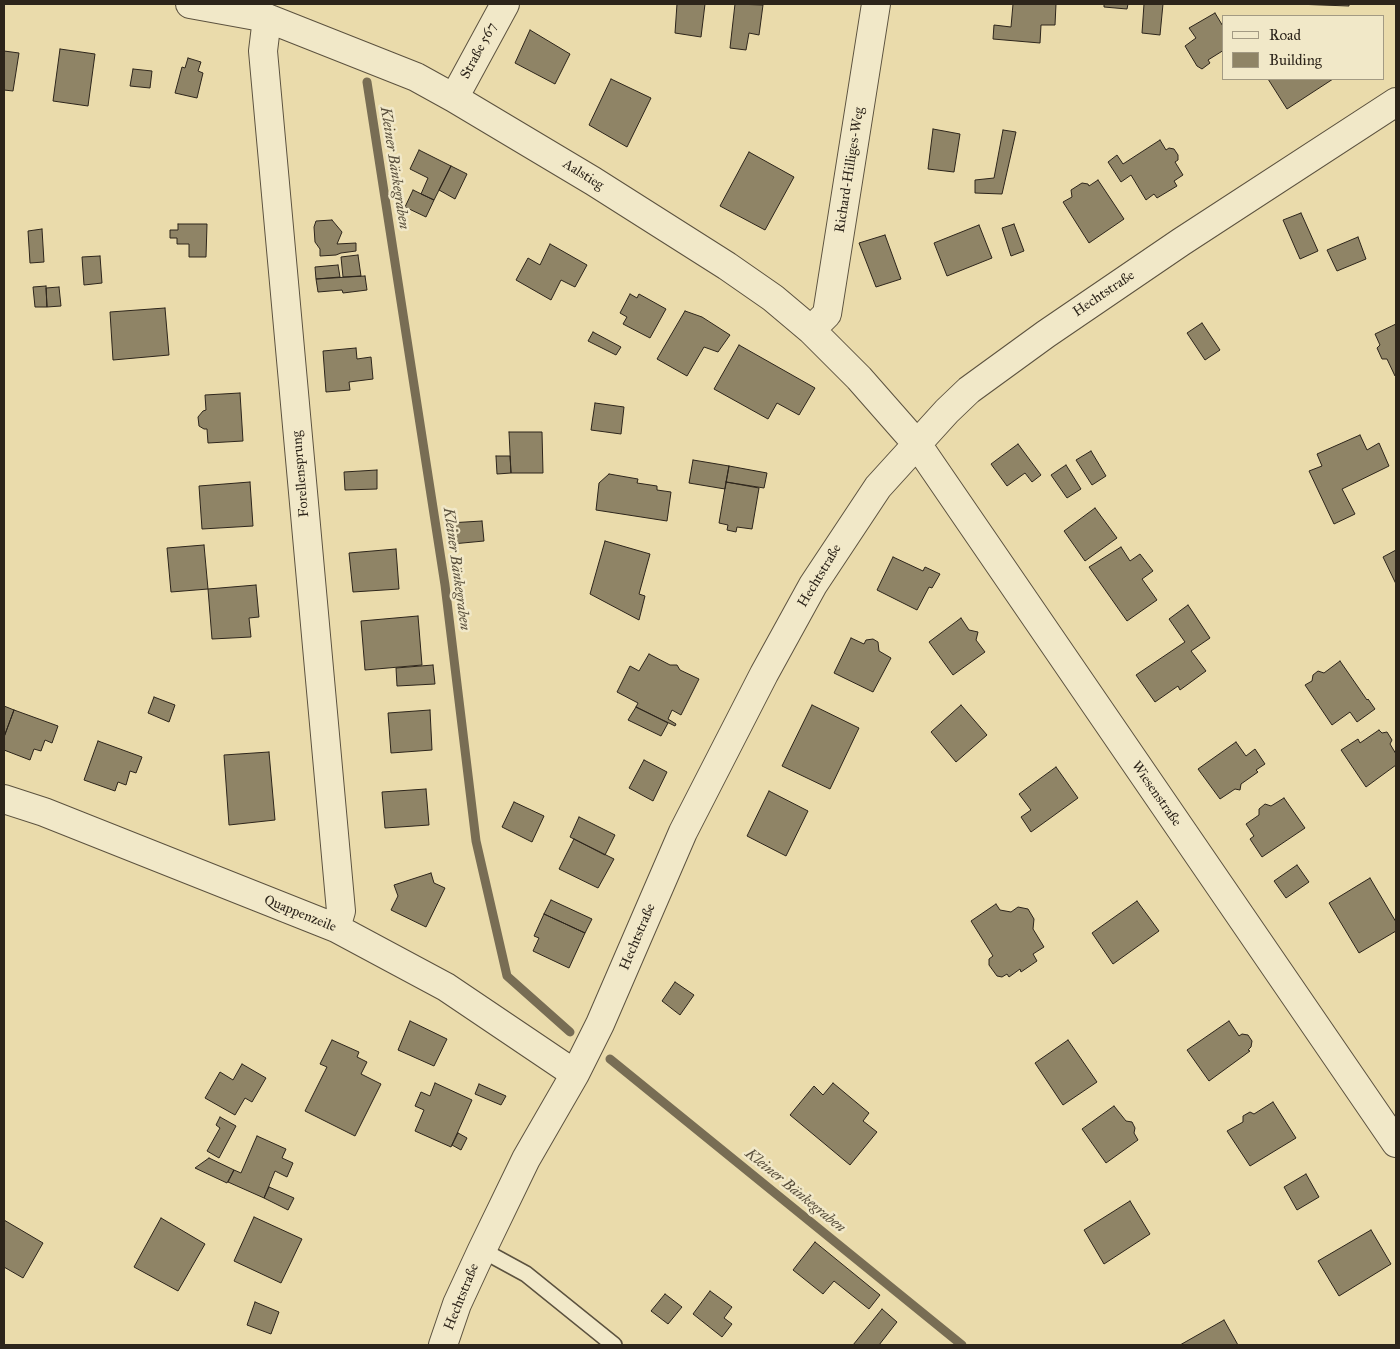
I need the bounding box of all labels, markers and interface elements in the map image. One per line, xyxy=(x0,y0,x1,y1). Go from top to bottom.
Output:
legend xyxy=(1222,15,1385,80)
street label: Straße 567 xyxy=(457,20,501,82)
text: Road xyxy=(1269,26,1301,44)
text: Building xyxy=(1269,51,1322,69)
water label: Kleiner Bänkegraben xyxy=(375,105,413,231)
street label: Richard-Hilliges-Weg xyxy=(832,106,868,234)
street label: Aalstieg xyxy=(559,156,607,194)
street label: Hechtstraße xyxy=(1070,267,1138,321)
street label: Forellensprung xyxy=(289,430,313,518)
water label: Kleiner Bänkegraben xyxy=(438,506,474,632)
street label: Hechtstraße xyxy=(795,541,845,611)
street label: Wiesenstraße xyxy=(1127,758,1185,830)
street label: Quappenzeile xyxy=(261,892,339,936)
street label: Hechtstraße xyxy=(616,901,660,973)
water label: Kleiner Bänkegraben xyxy=(741,1145,849,1237)
street label: Hechtstraße xyxy=(441,1261,483,1333)

